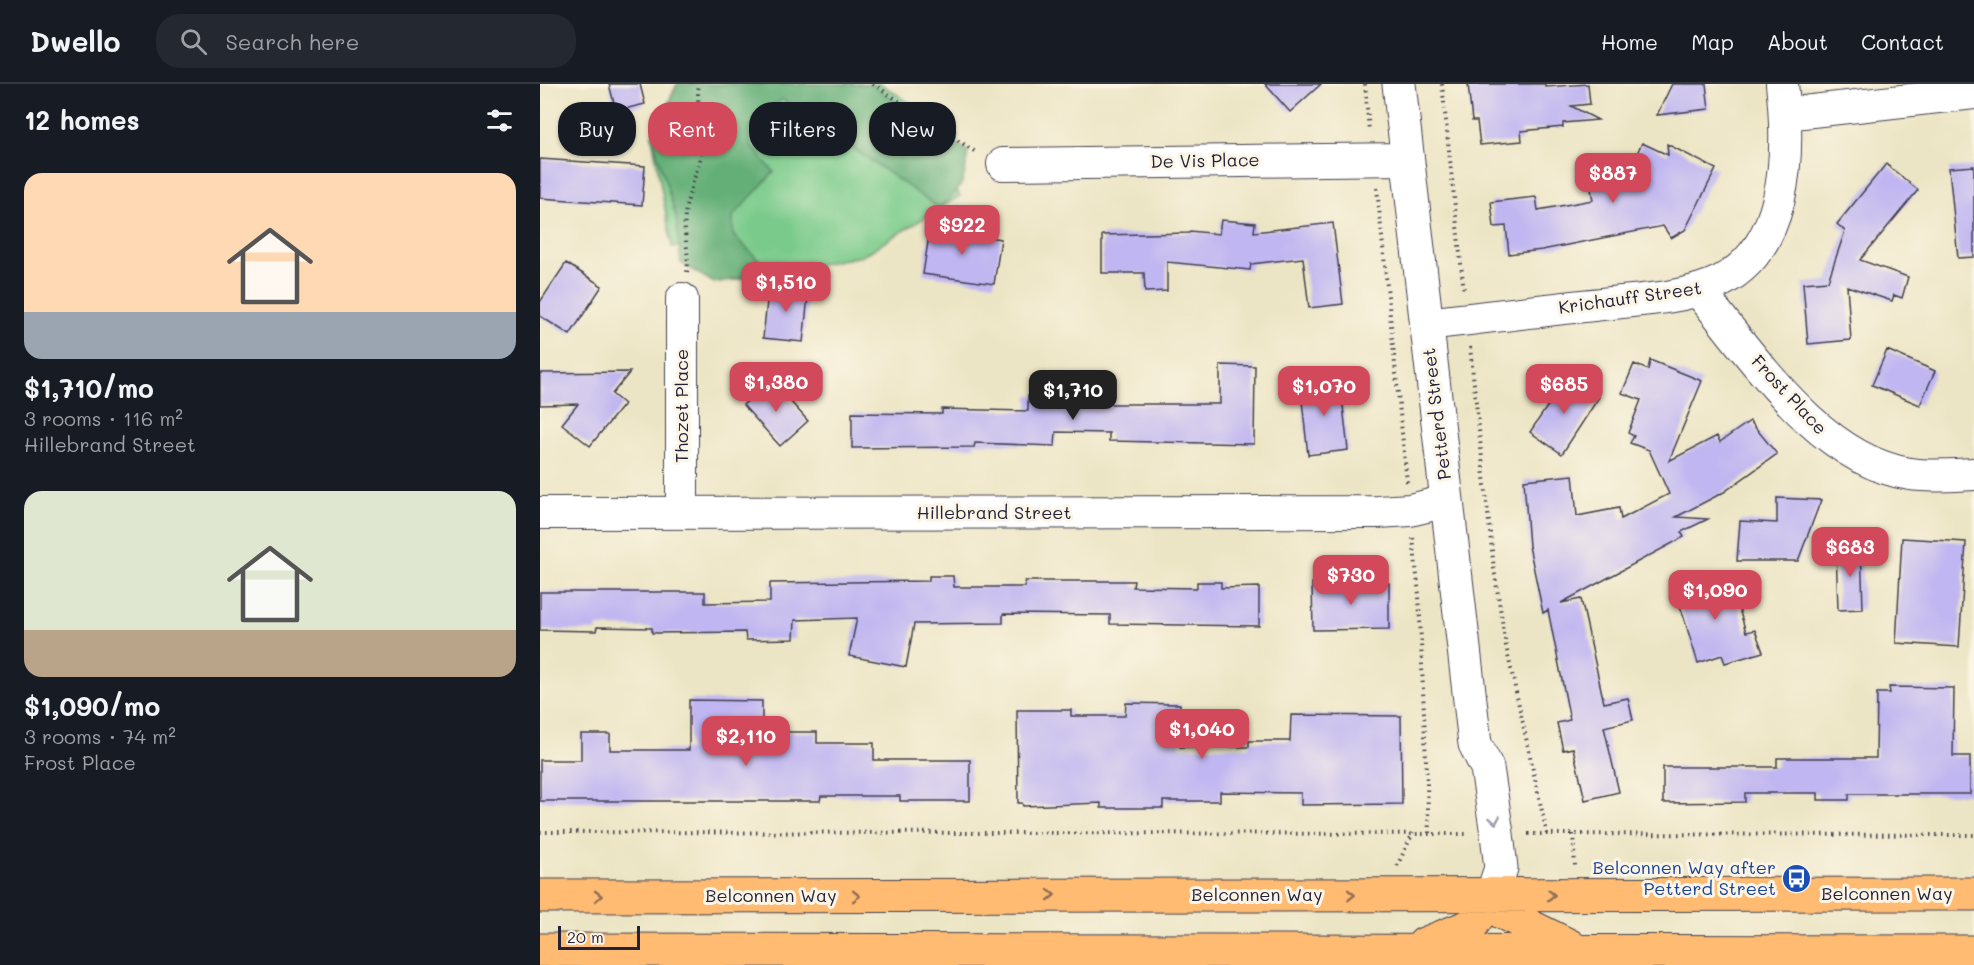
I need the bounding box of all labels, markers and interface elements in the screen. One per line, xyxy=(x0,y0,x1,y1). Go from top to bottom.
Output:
search box xyxy=(156,14,576,68)
text: Dwello xyxy=(30,23,120,59)
icon: search xyxy=(177,25,210,58)
text: Search here xyxy=(225,27,359,56)
text: Home xyxy=(1601,28,1658,55)
text: Map xyxy=(1691,28,1734,55)
text: About xyxy=(1767,28,1828,55)
text: Contact xyxy=(1861,28,1944,55)
chip: Buy xyxy=(558,102,636,156)
chip: Rent xyxy=(648,102,737,156)
chip: Filters xyxy=(749,102,857,156)
chip: New xyxy=(869,102,956,156)
text: 12 homes xyxy=(24,103,140,137)
icon: filters xyxy=(483,104,516,137)
street label: De Vis Place xyxy=(1150,147,1260,173)
pin: $887 xyxy=(1577,153,1649,204)
text: $887 xyxy=(1589,159,1637,185)
pin: $922 xyxy=(926,205,998,256)
text: $922 xyxy=(939,211,985,237)
icon: home xyxy=(216,212,324,320)
pin: $1,510 xyxy=(737,262,835,313)
text: $1,510 xyxy=(756,268,816,294)
street label: Krichauff Street xyxy=(1557,275,1703,319)
street label: Petterd Street xyxy=(1416,347,1456,481)
street label: Thozet Place xyxy=(669,349,693,463)
street label: Frost Place xyxy=(1747,349,1833,439)
pin: $1,380 xyxy=(727,362,825,413)
pin: $685 xyxy=(1528,364,1600,415)
pin: $1,070 xyxy=(1275,366,1373,417)
text: $1,380 xyxy=(744,368,808,394)
pin: $1,710 xyxy=(1024,370,1122,421)
text: $685 xyxy=(1540,370,1588,396)
text: $1,710/mo xyxy=(24,371,154,405)
text: $1,070 xyxy=(1292,372,1356,398)
text: $1,710 xyxy=(1043,376,1103,402)
text: 3 rooms · 116 m² xyxy=(24,405,183,431)
text: Hillebrand Street xyxy=(24,431,196,457)
street label: Hillebrand Street xyxy=(917,500,1071,524)
pin: $683 xyxy=(1814,527,1886,578)
icon: home xyxy=(216,530,324,638)
text: $683 xyxy=(1826,533,1874,559)
pin: $730 xyxy=(1315,555,1387,606)
text: $730 xyxy=(1327,561,1375,587)
pin: $1,090 xyxy=(1666,570,1764,621)
text: $1,090 xyxy=(1682,576,1748,602)
text: $1,090/mo xyxy=(24,689,160,723)
pin: $1,040 xyxy=(1153,709,1251,760)
text: $1,040 xyxy=(1169,715,1235,741)
pin: $2,110 xyxy=(697,716,795,767)
text: $2,110 xyxy=(716,722,776,748)
text: 3 rooms · 74 m² xyxy=(24,723,176,749)
text: Frost Place xyxy=(24,749,136,775)
one-way arrow xyxy=(1489,816,1501,825)
place label: Belconnen Way after Petterd Street xyxy=(1593,855,1776,900)
bus stop icon: Belconnen Way after Petterd Street xyxy=(1781,862,1813,894)
street label: Belconnen Way xyxy=(1821,881,1953,905)
street label: Belconnen Way xyxy=(1191,882,1323,906)
street label: Belconnen Way xyxy=(705,883,837,907)
one-way arrow xyxy=(1047,889,1056,901)
one-way arrow xyxy=(1347,889,1356,901)
one-way arrow xyxy=(1546,889,1555,901)
one-way arrow xyxy=(594,890,603,902)
one-way arrow xyxy=(852,890,861,902)
scale bar xyxy=(558,923,640,950)
text: 20 m xyxy=(567,926,604,947)

